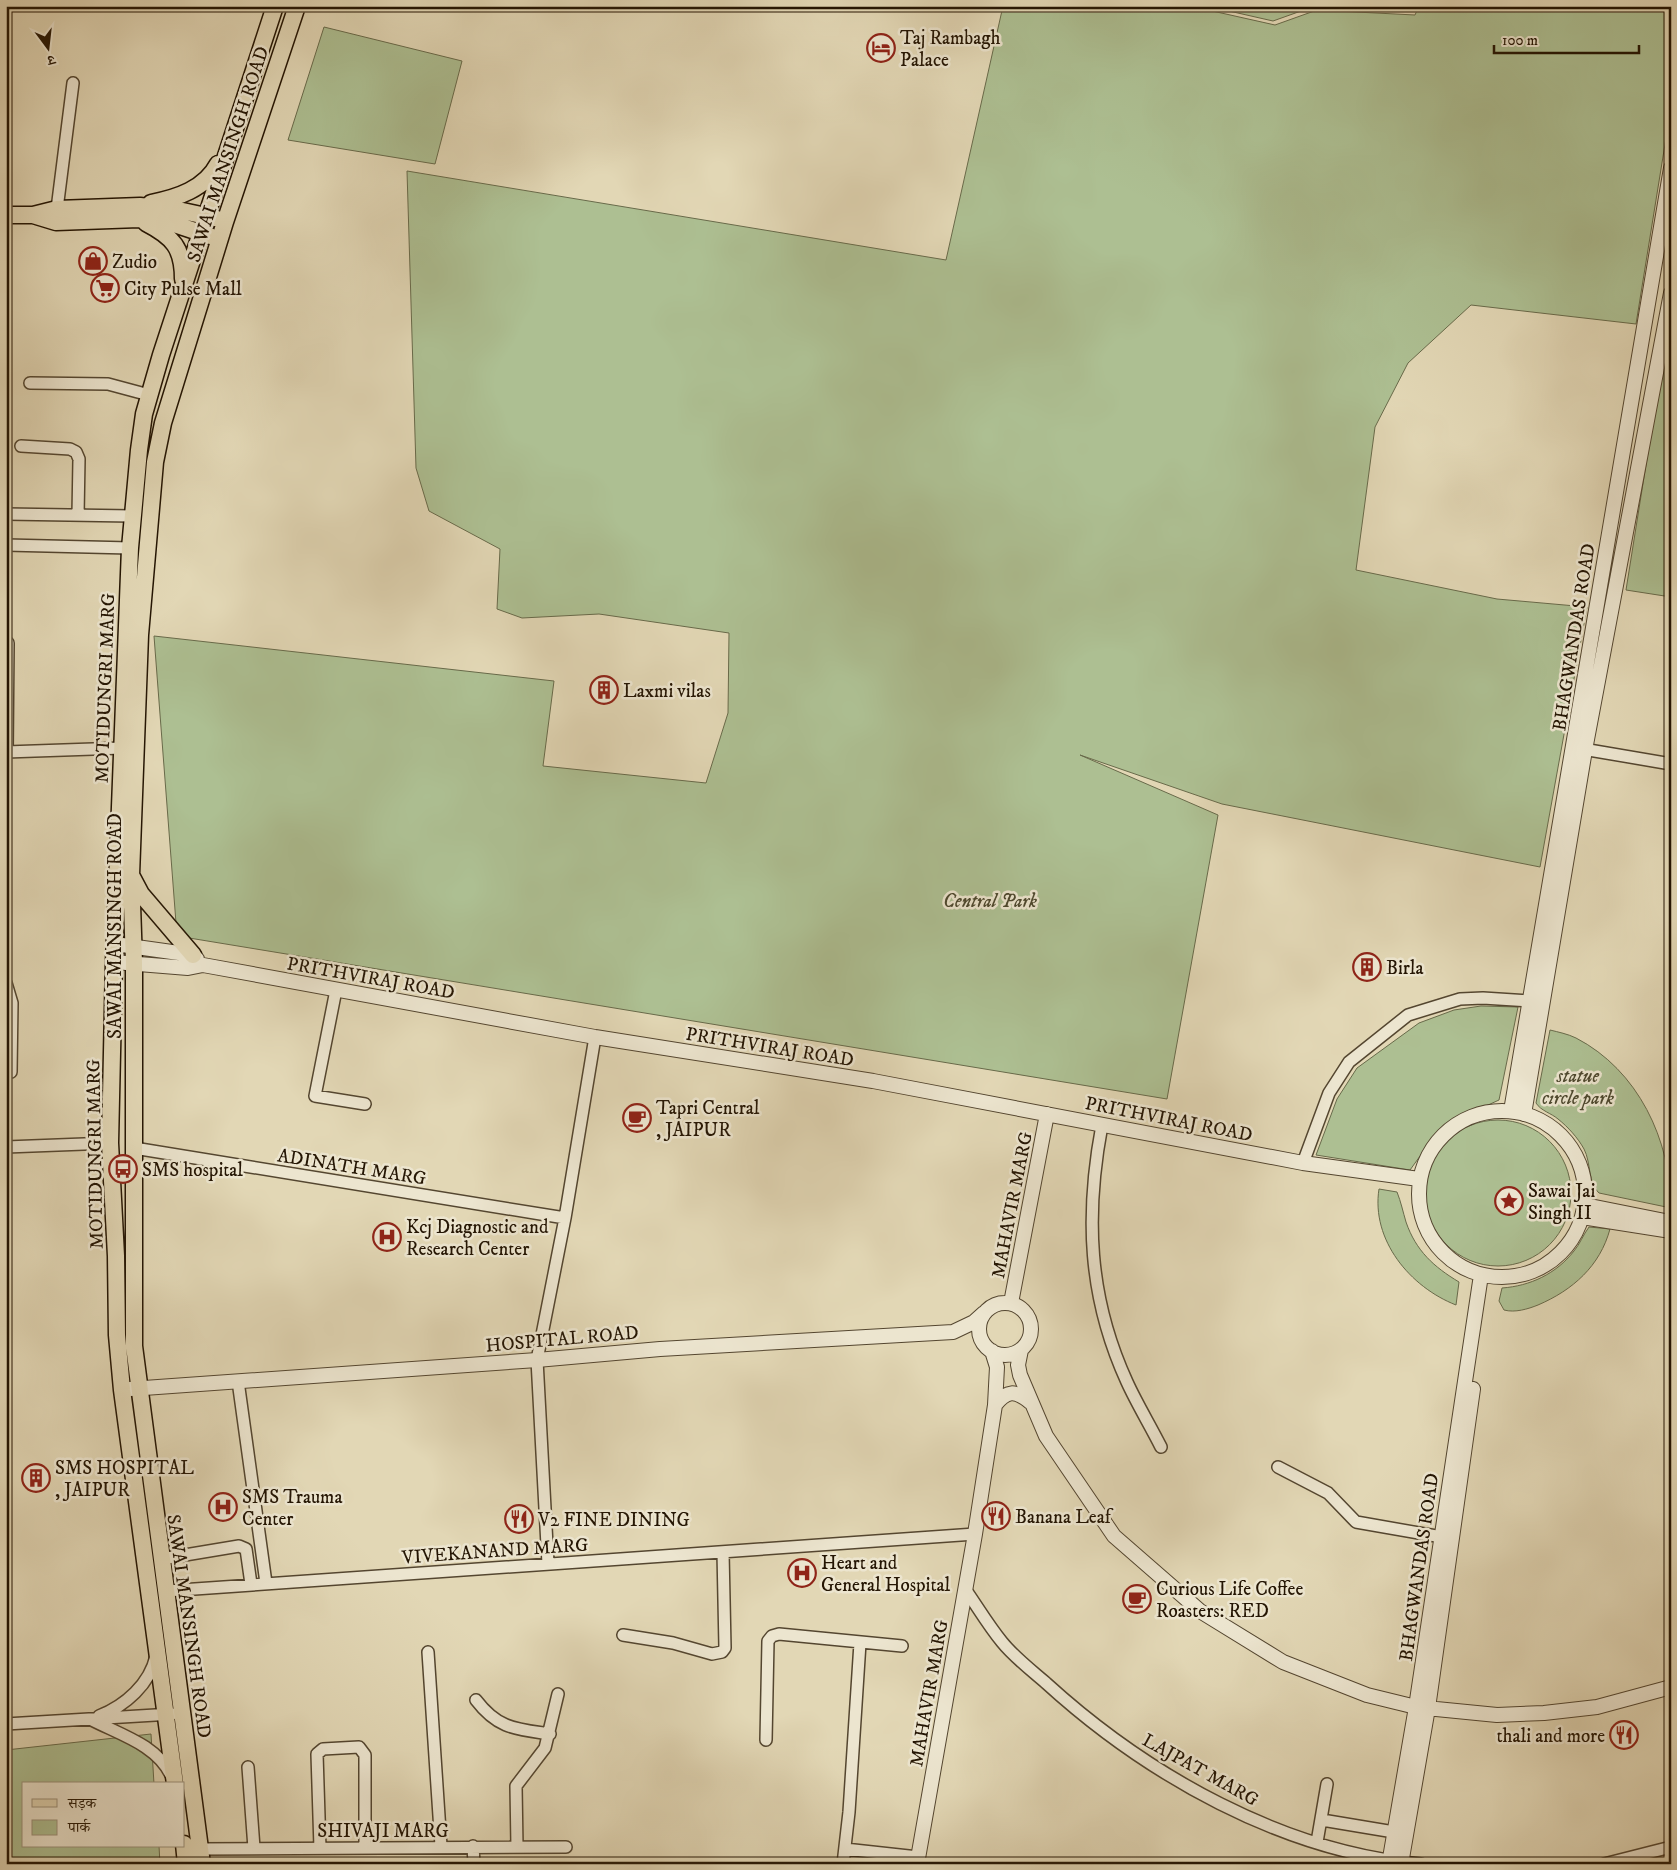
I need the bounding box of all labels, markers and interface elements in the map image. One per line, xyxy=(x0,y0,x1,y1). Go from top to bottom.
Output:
north arrow xyxy=(22,22,72,72)
scale bar xyxy=(1494,22,1640,54)
place label: Taj Rambagh Palace xyxy=(900,27,1001,72)
text: 100 m xyxy=(1502,31,1538,50)
hotel icon: Taj Rambagh Palace xyxy=(866,33,896,63)
street label: SAWAI MANSINGH ROAD xyxy=(183,44,274,265)
text: उ xyxy=(44,50,58,69)
shop icon: Zudio xyxy=(78,246,108,276)
place label: Zudio xyxy=(112,251,157,274)
supermarket icon: City Pulse Mall xyxy=(90,273,120,303)
place label: City Pulse Mall xyxy=(124,278,242,301)
street label: BHAGWANDAS ROAD xyxy=(1548,542,1601,733)
street label: MOTIDUNGRI MARG xyxy=(91,593,120,783)
building icon: Laxmi vilas xyxy=(589,675,619,705)
place label: Laxmi vilas xyxy=(623,680,711,703)
street label: SAWAI MANSINGH ROAD xyxy=(104,813,127,1039)
park label: Central Park xyxy=(943,890,1037,913)
street label: PRITHVIRAJ ROAD xyxy=(285,952,456,1005)
building icon: Birla xyxy=(1352,952,1382,982)
place label: Birla xyxy=(1386,957,1424,980)
street label: PRITHVIRAJ ROAD xyxy=(684,1023,855,1072)
street label: MOTIDUNGRI MARG xyxy=(82,1059,109,1249)
park label: statue circle park xyxy=(1542,1065,1614,1111)
street label: PRITHVIRAJ ROAD xyxy=(1083,1092,1254,1147)
place label: Tapri Central , JAIPUR xyxy=(656,1097,760,1142)
cafe icon: Tapri Central , JAIPUR xyxy=(622,1103,652,1133)
street label: MAHAVIR MARG xyxy=(987,1130,1038,1281)
street label: ADINATH MARG xyxy=(276,1144,428,1191)
bus stop icon: SMS hospital xyxy=(108,1154,138,1184)
place label: SMS hospital xyxy=(142,1159,243,1182)
place label: Sawai Jai Singh II xyxy=(1528,1180,1595,1225)
place icon: Sawai Jai Singh II xyxy=(1494,1186,1524,1216)
place label: Kcj Diagnostic and Research Center xyxy=(406,1216,549,1261)
hospital icon: Kcj Diagnostic and Research Center xyxy=(372,1222,402,1252)
street label: HOSPITAL ROAD xyxy=(485,1321,640,1358)
place label: SMS HOSPITAL , JAIPUR xyxy=(55,1457,194,1502)
building icon: SMS HOSPITAL , JAIPUR xyxy=(21,1463,51,1493)
street label: BHAGWANDAS ROAD xyxy=(1395,1472,1444,1663)
place label: SMS Trauma Center xyxy=(242,1486,342,1531)
hospital icon: SMS Trauma Center xyxy=(208,1492,238,1522)
restaurant icon: Banana Leaf xyxy=(981,1501,1011,1531)
restaurant icon: V2 FINE DINING xyxy=(504,1504,534,1534)
place label: Banana Leaf xyxy=(1015,1506,1114,1529)
place label: V2 FINE DINING xyxy=(537,1509,690,1532)
street label: SAWAI MANSINGH ROAD xyxy=(161,1513,216,1740)
street label: VIVEKANAND MARG xyxy=(400,1533,589,1570)
place label: Heart and General Hospital xyxy=(821,1552,951,1597)
hospital icon: Heart and General Hospital xyxy=(787,1558,817,1588)
place label: Curious Life Coffee Roasters: RED xyxy=(1156,1578,1303,1623)
cafe icon: Curious Life Coffee Roasters: RED xyxy=(1122,1584,1152,1614)
street label: MAHAVIR MARG xyxy=(905,1618,954,1769)
restaurant icon: thali and more xyxy=(1609,1720,1639,1750)
place label: thali and more xyxy=(1496,1725,1605,1748)
street label: LAJPAT MARG xyxy=(1138,1729,1262,1812)
legend xyxy=(22,1782,185,1848)
text: सड़क xyxy=(67,1794,97,1813)
text: पार्क xyxy=(67,1818,91,1837)
street label: SHIVAJI MARG xyxy=(317,1820,449,1843)

